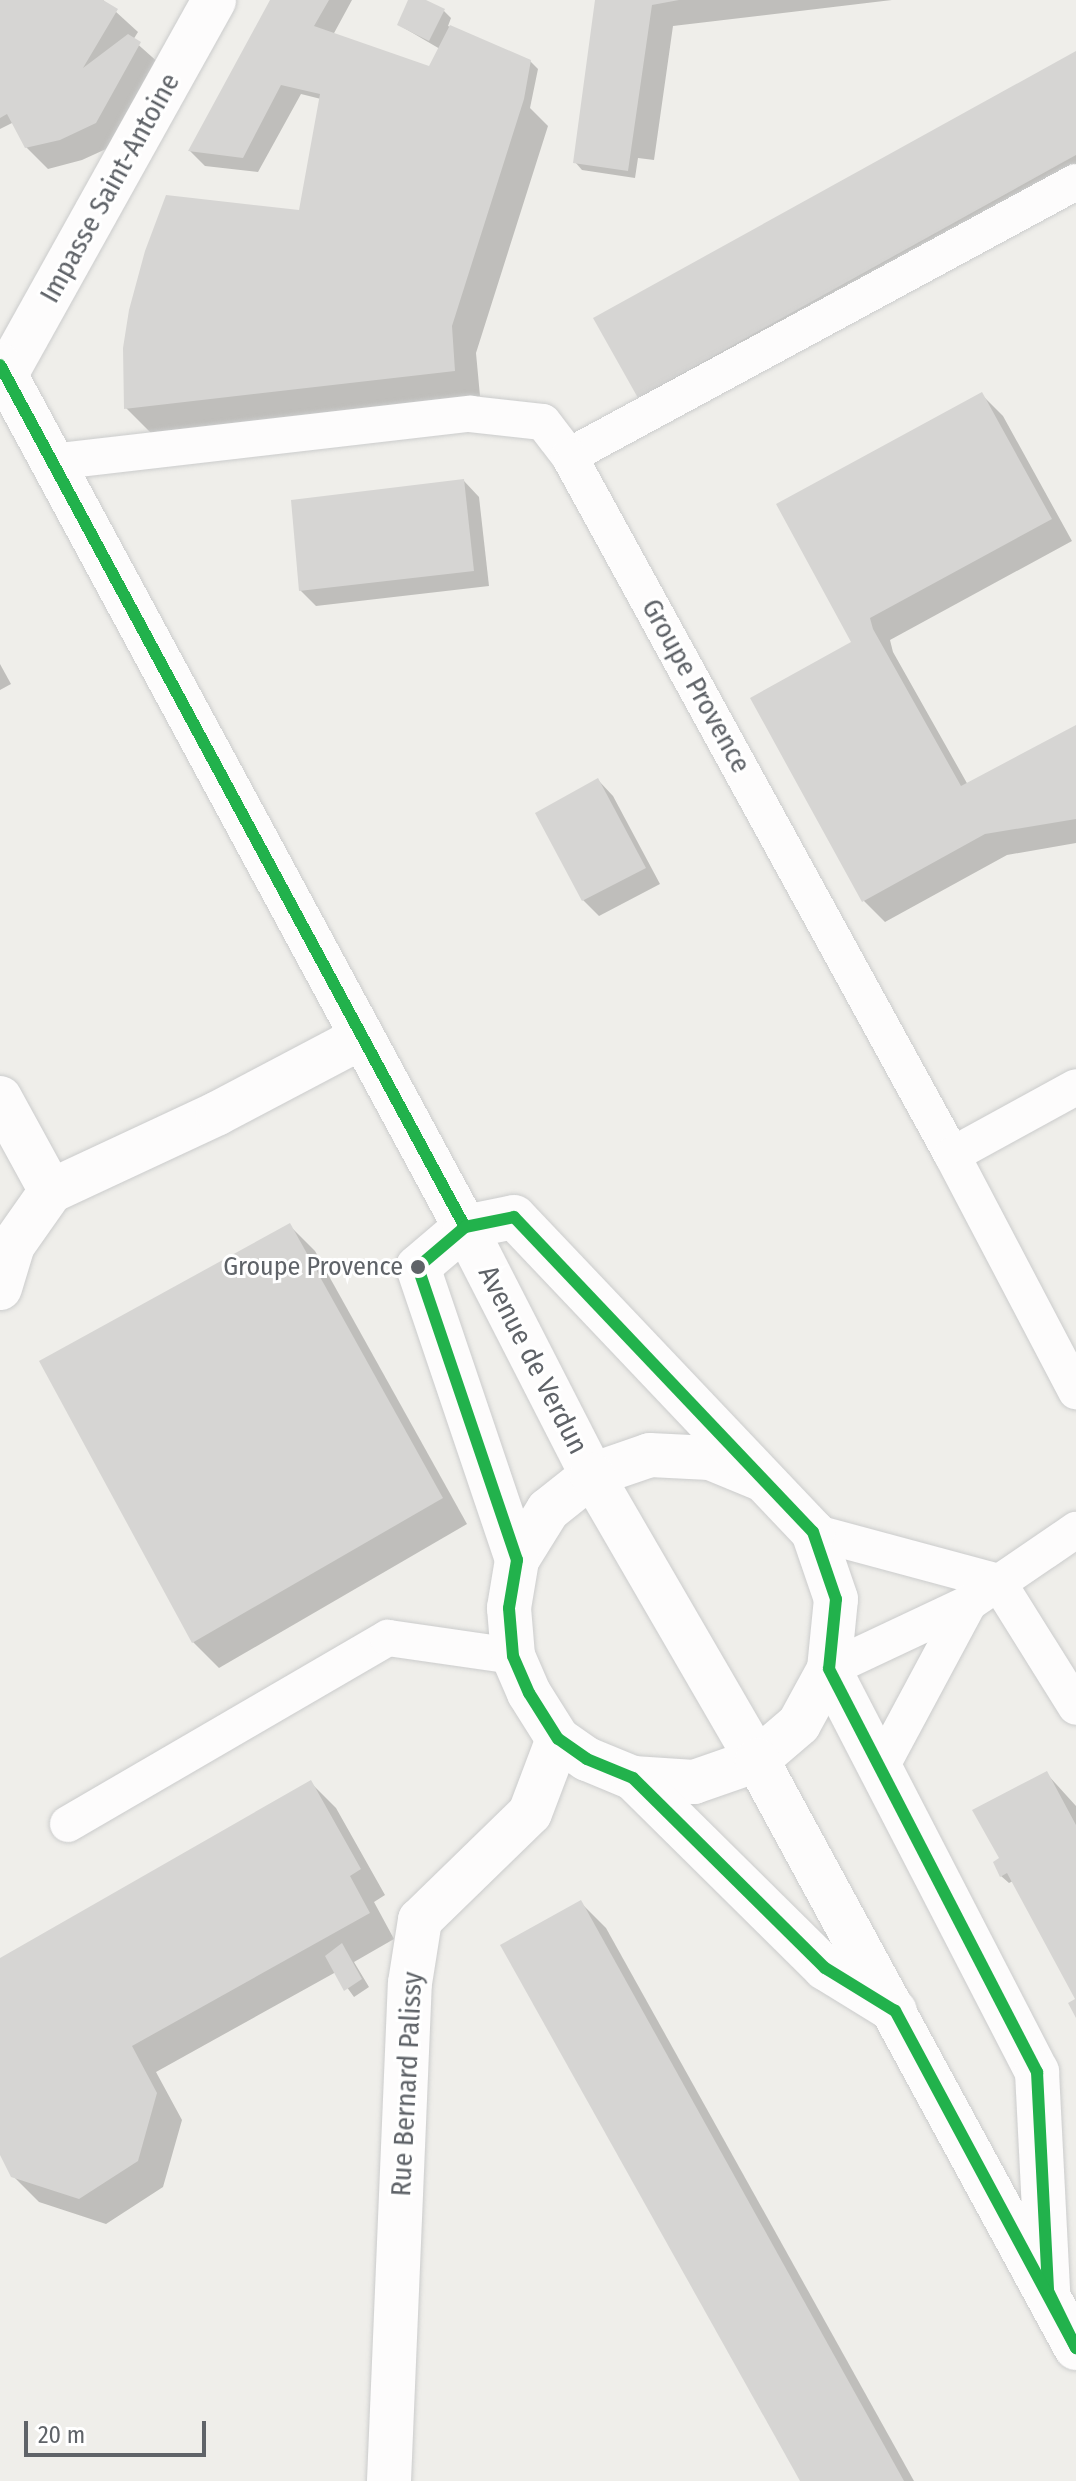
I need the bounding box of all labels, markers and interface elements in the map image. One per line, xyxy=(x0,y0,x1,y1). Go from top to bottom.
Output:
street label: Impasse Saint-Antoine xyxy=(33,67,187,309)
street label: Groupe Provence xyxy=(634,593,758,779)
place label: Groupe Provence xyxy=(223,1251,403,1283)
marker: Groupe Provence xyxy=(410,1259,426,1275)
street label: Avenue de Verdun xyxy=(471,1260,595,1460)
street label: Rue Bernard Palissy xyxy=(384,1971,430,2197)
scale bar xyxy=(28,2405,210,2455)
text: 20 m xyxy=(38,2421,85,2449)

